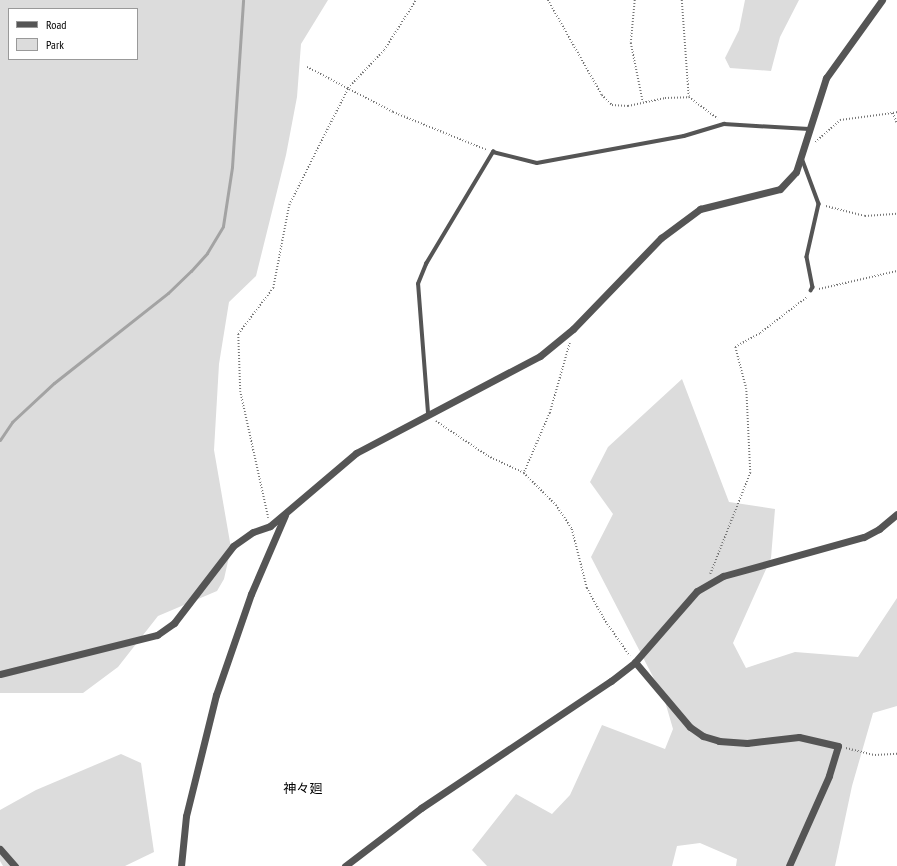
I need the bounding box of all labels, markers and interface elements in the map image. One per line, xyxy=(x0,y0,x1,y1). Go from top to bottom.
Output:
legend xyxy=(8,8,138,60)
text: Road xyxy=(46,17,66,32)
text: Park xyxy=(46,37,64,52)
district label: 神々廻 xyxy=(284,781,322,797)

